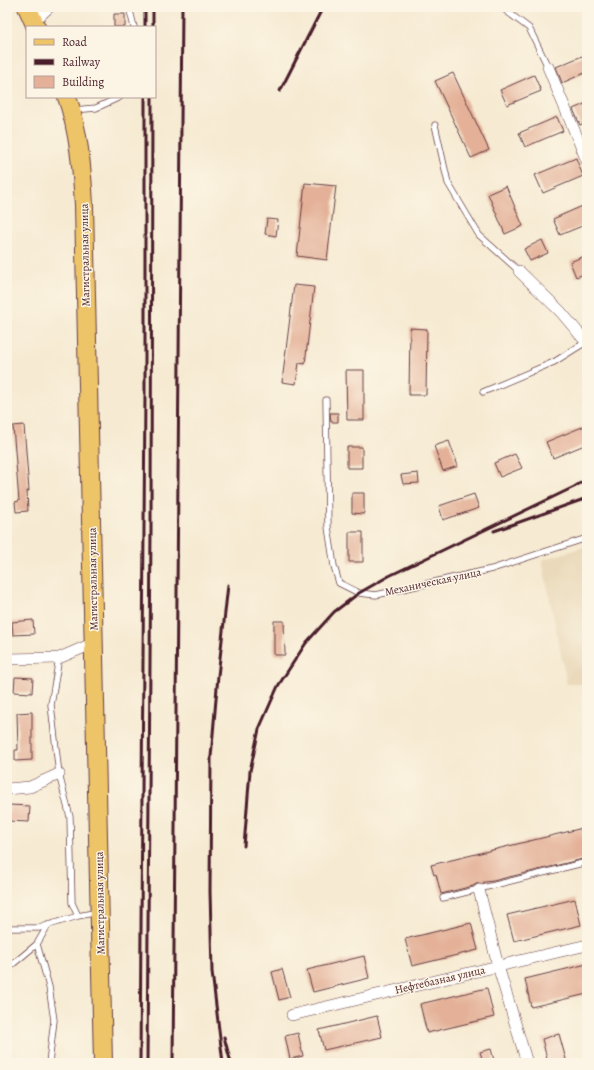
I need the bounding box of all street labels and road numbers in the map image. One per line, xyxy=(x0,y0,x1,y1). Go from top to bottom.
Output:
street label: Магистральная улица xyxy=(77,202,93,307)
street label: Магистральная улица xyxy=(85,526,101,631)
street label: Механическая улица xyxy=(383,564,483,600)
street label: Магистральная улица xyxy=(92,850,108,955)
street label: Нефтебазная улица xyxy=(393,962,488,998)

